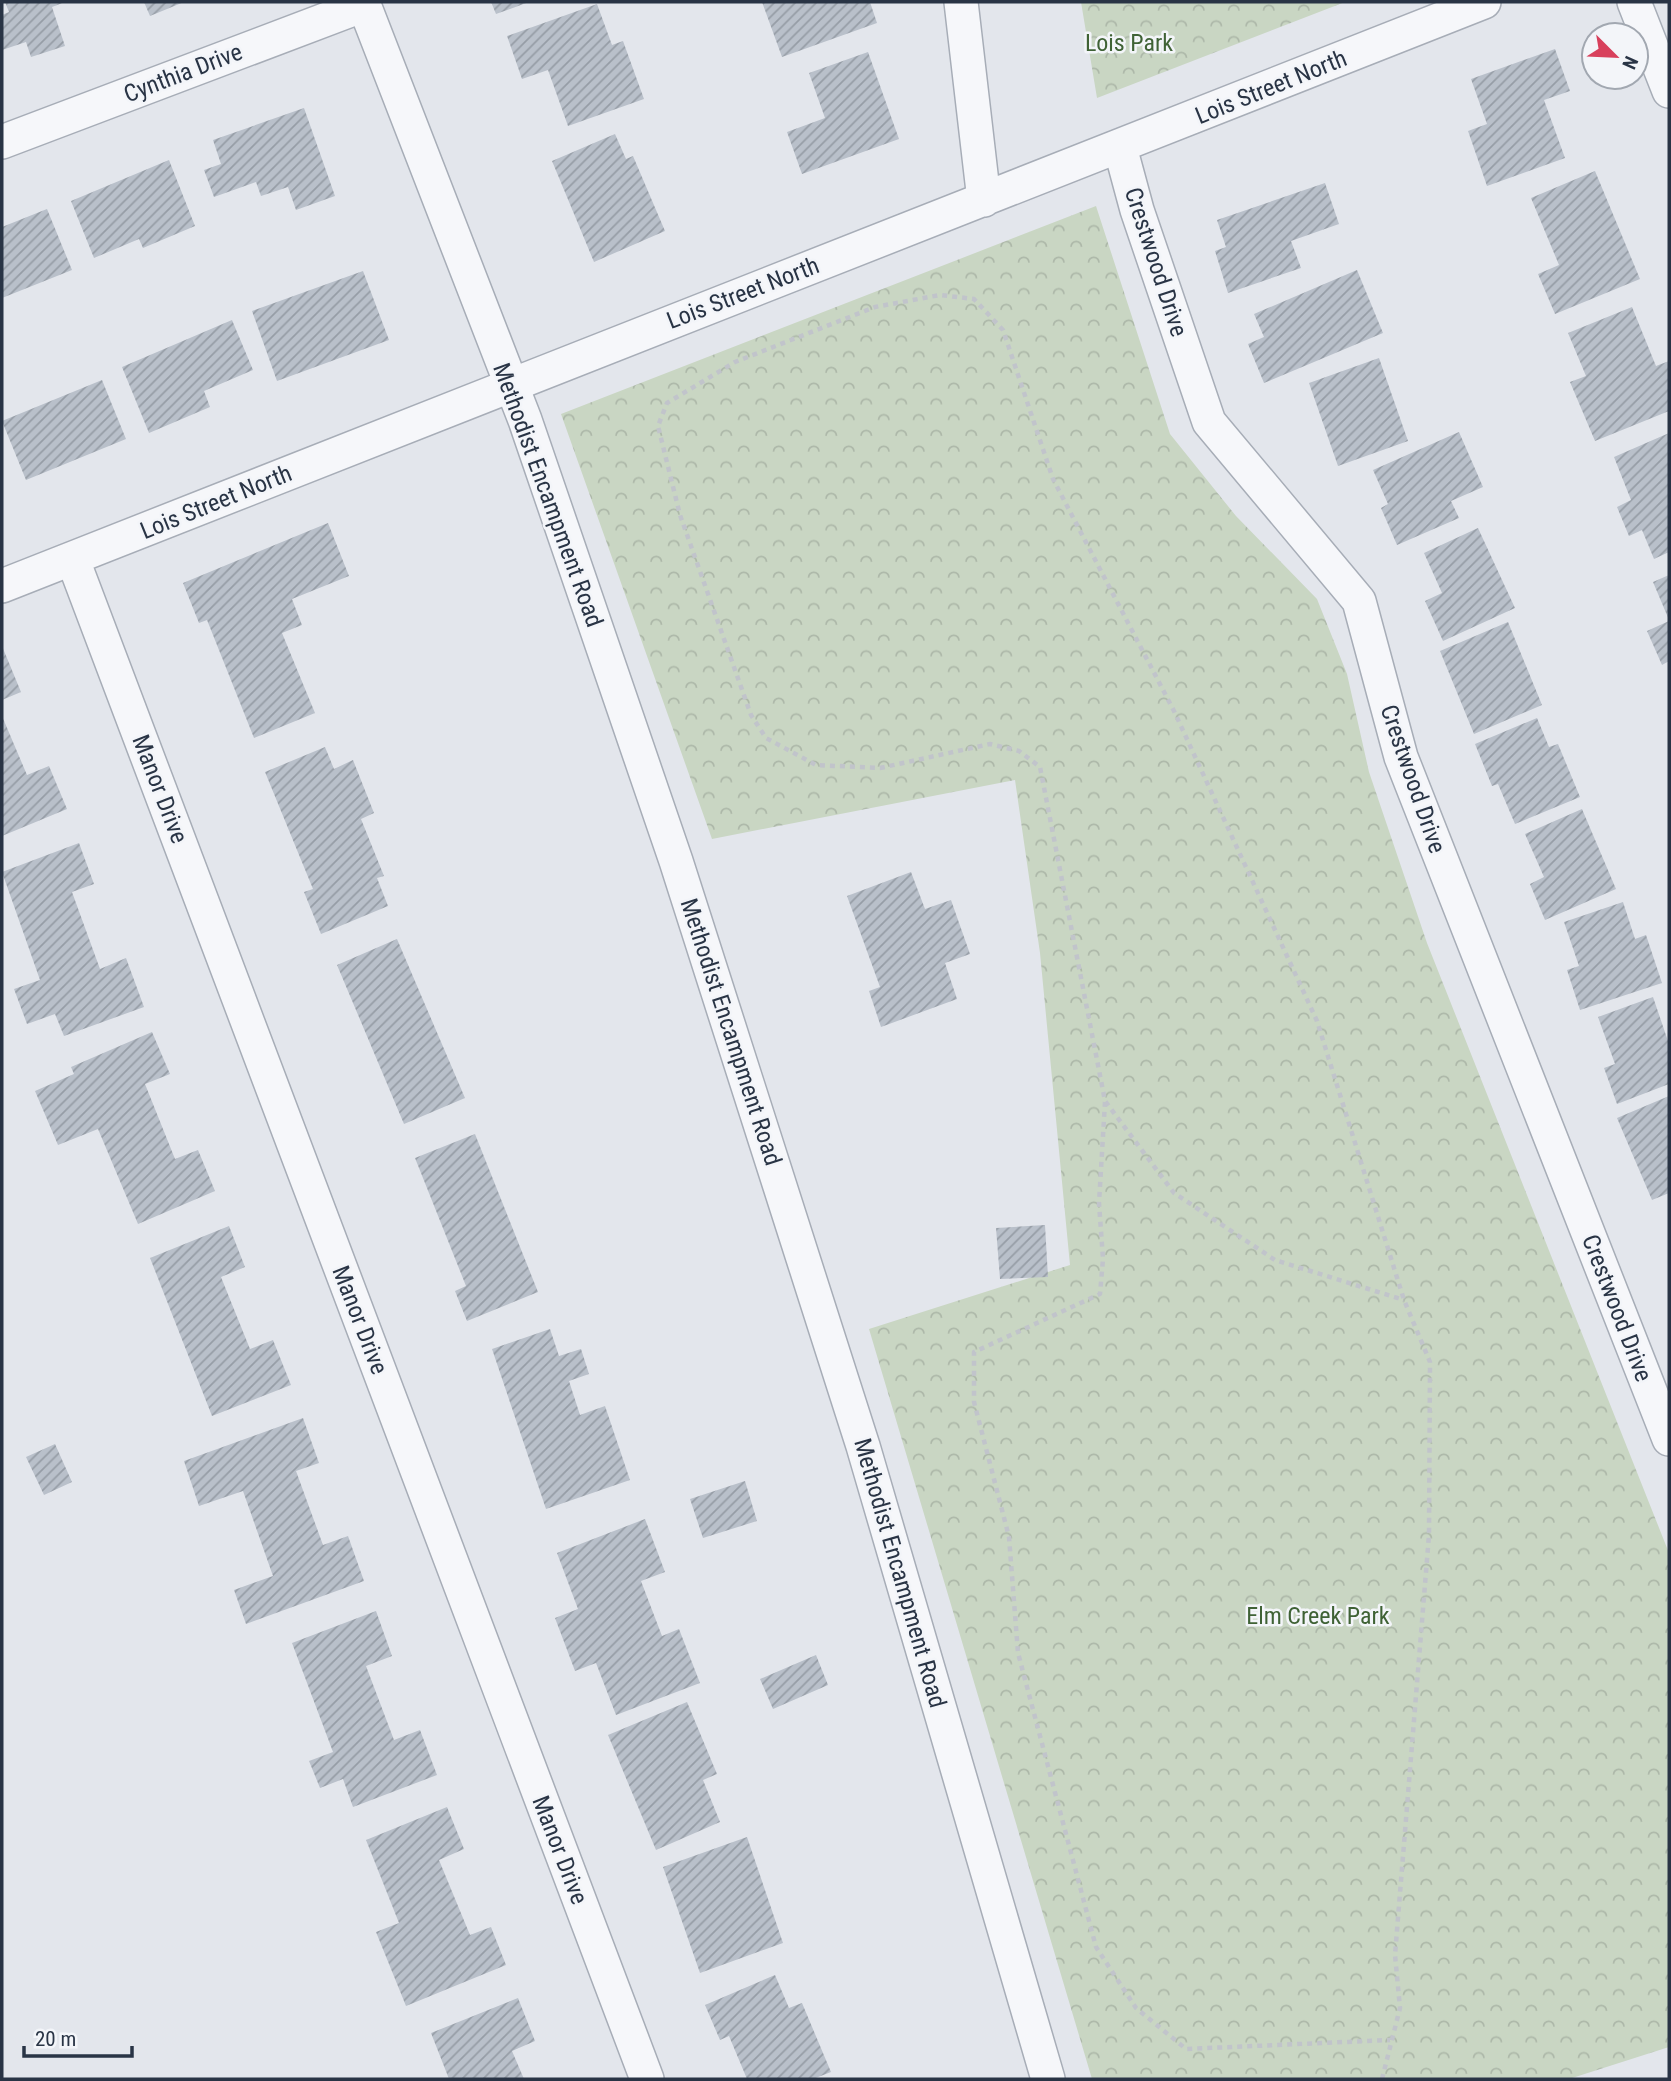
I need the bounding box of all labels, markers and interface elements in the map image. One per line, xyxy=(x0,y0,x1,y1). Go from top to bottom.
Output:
north arrow xyxy=(1580,21,1650,91)
park label: Lois Park xyxy=(1085,29,1173,57)
street label: Cynthia Drive xyxy=(120,38,246,108)
street label: Lois Street North xyxy=(1191,44,1351,130)
text: N xyxy=(1617,53,1643,73)
street label: Crestwood Drive xyxy=(1119,184,1193,340)
street label: Lois Street North xyxy=(663,251,823,335)
street label: Methodist Encampment Road xyxy=(487,359,609,631)
street label: Lois Street North xyxy=(136,459,296,545)
street label: Crestwood Drive xyxy=(1375,701,1451,857)
street label: Manor Drive xyxy=(127,731,193,847)
street label: Methodist Encampment Road xyxy=(675,895,787,1169)
street label: Crestwood Drive xyxy=(1576,1231,1658,1385)
street label: Manor Drive xyxy=(327,1262,393,1378)
street label: Methodist Encampment Road xyxy=(848,1435,952,1711)
park label: Elm Creek Park xyxy=(1246,1602,1390,1630)
street label: Manor Drive xyxy=(527,1792,593,1908)
scale bar xyxy=(24,2014,133,2058)
text: 20 m xyxy=(35,2027,76,2051)

